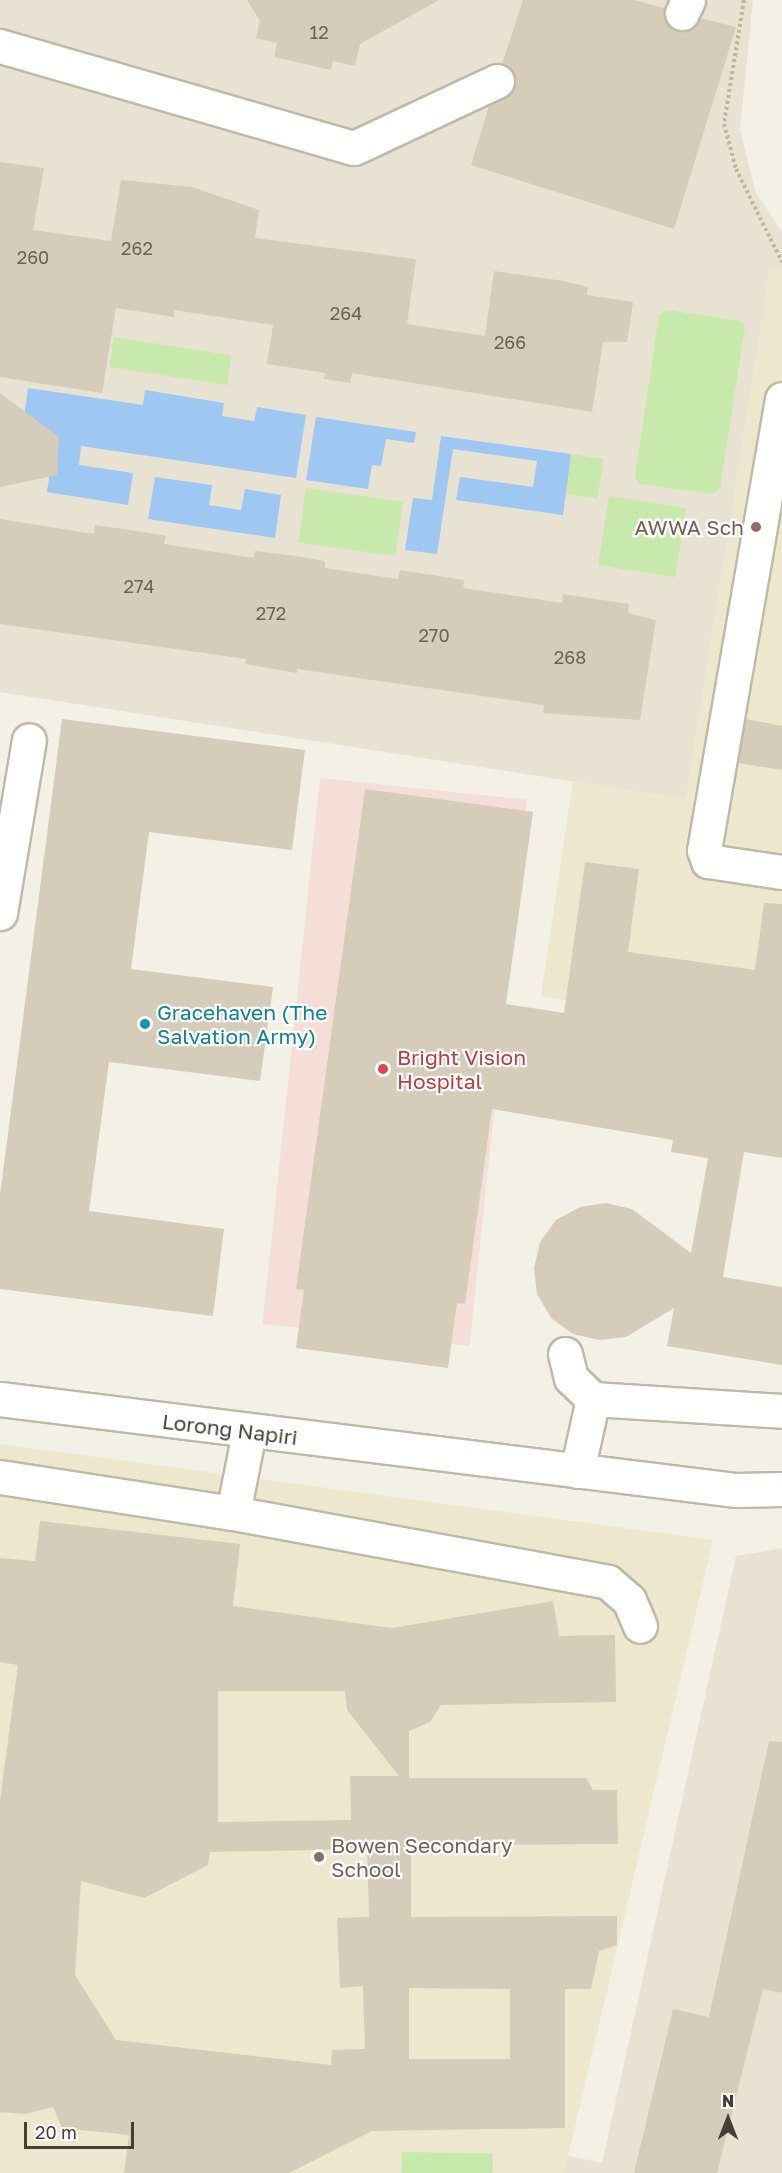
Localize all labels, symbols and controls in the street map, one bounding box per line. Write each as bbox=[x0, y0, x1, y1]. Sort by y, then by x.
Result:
house number: 12 bbox=[309, 21, 329, 43]
house number: 262 bbox=[121, 237, 153, 259]
house number: 260 bbox=[17, 246, 49, 268]
house number: 264 bbox=[330, 302, 362, 324]
house number: 266 bbox=[494, 331, 526, 353]
place label: AWWA Sch bbox=[635, 514, 744, 540]
marker: AWWA Sch bbox=[749, 520, 763, 534]
house number: 274 bbox=[124, 575, 154, 597]
house number: 272 bbox=[256, 602, 286, 624]
house number: 270 bbox=[418, 624, 450, 646]
house number: 268 bbox=[554, 646, 586, 668]
place label: Gracehaven (The Salvation Army) bbox=[157, 999, 327, 1049]
marker: Gracehaven (The Salvation Army) bbox=[138, 1017, 152, 1031]
place label: Bright Vision Hospital bbox=[397, 1044, 526, 1094]
marker: Bright Vision Hospital bbox=[374, 1060, 392, 1078]
street label: Lorong Napiri bbox=[161, 1408, 299, 1450]
place label: Bowen Secondary School bbox=[331, 1832, 513, 1882]
marker: Bowen Secondary School bbox=[312, 1850, 326, 1864]
north arrow bbox=[698, 2089, 758, 2149]
text: N bbox=[722, 2091, 734, 2111]
scale bar bbox=[27, 2110, 136, 2148]
text: 20 m bbox=[35, 2121, 77, 2143]

